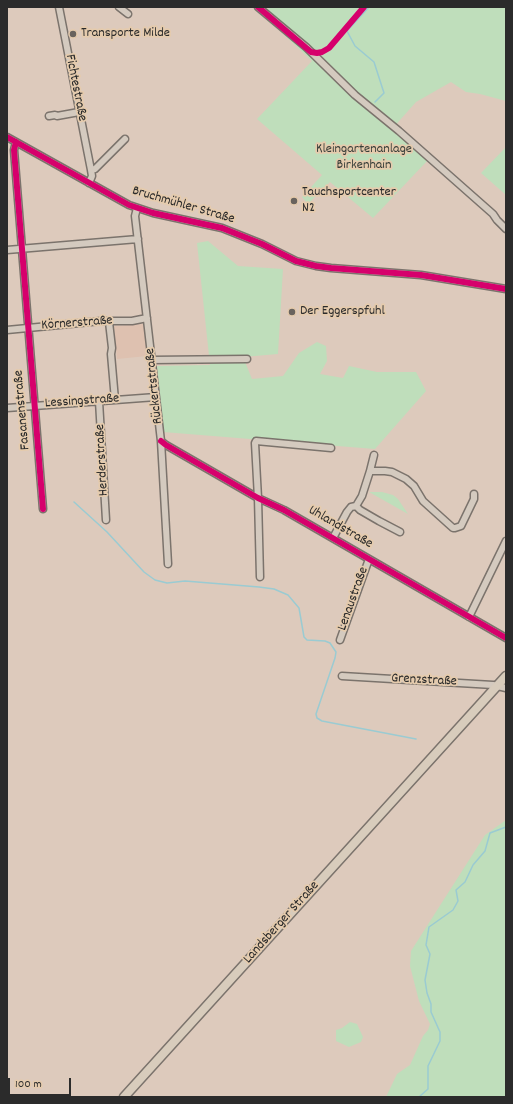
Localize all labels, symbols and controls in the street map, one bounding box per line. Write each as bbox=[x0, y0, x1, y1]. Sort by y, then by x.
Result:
place label: Transporte Milde bbox=[81, 26, 170, 42]
marker: Transporte Milde bbox=[68, 29, 78, 39]
street label: Fichtestraße bbox=[60, 53, 90, 123]
park label: Kleingartenanlage Birkenhain bbox=[316, 142, 412, 174]
street label: Bruchmühler Straße bbox=[130, 183, 236, 229]
place label: Tauchsportcenter N2 bbox=[302, 185, 396, 218]
marker: Tauchsportcenter N2 bbox=[289, 196, 299, 206]
place label: Der Eggerspfuhl bbox=[300, 304, 385, 320]
marker: Der Eggerspfuhl bbox=[287, 307, 297, 317]
street label: Körnerstraße bbox=[41, 313, 113, 335]
street label: Rückertstraße bbox=[143, 347, 167, 425]
street label: Fasanenstraße bbox=[11, 369, 35, 451]
street label: Lessingstraße bbox=[44, 391, 120, 413]
street label: Herderstraße bbox=[93, 424, 113, 496]
street label: Uhlandstraße bbox=[305, 503, 375, 553]
street label: Lenaustraße bbox=[335, 565, 373, 633]
street label: Grenzstraße bbox=[391, 671, 457, 691]
street label: Landsberger Straße bbox=[241, 878, 323, 968]
scale bar bbox=[10, 1070, 73, 1096]
text: 100 m bbox=[15, 1076, 42, 1093]

